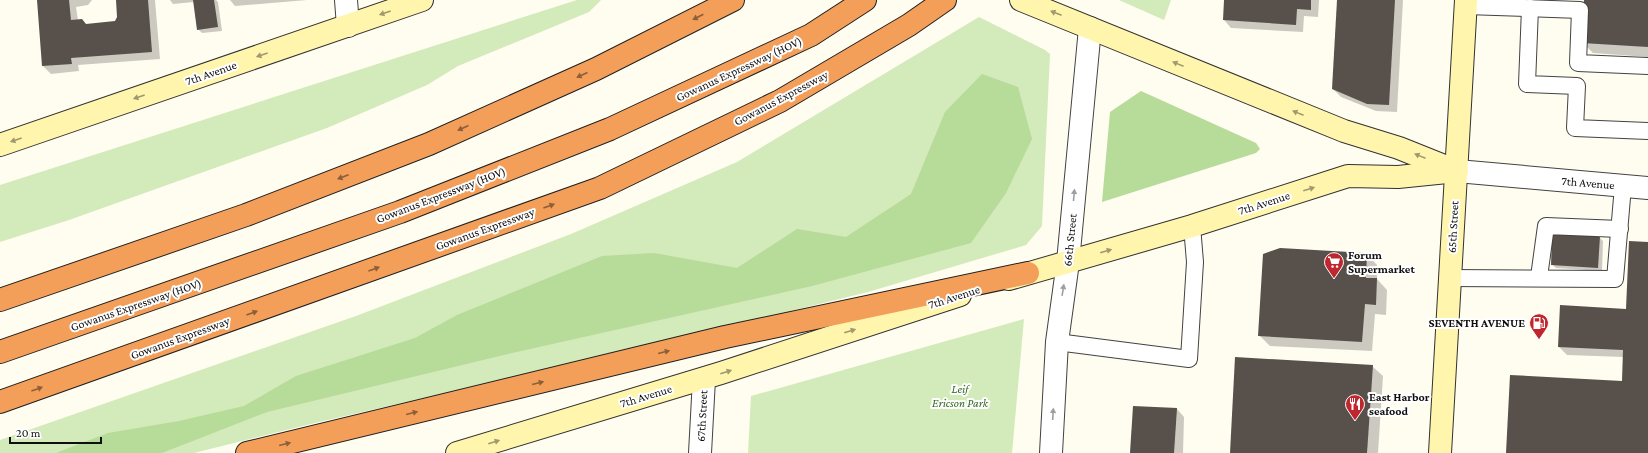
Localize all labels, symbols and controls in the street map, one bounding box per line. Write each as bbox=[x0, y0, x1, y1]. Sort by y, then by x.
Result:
one-way arrow bbox=[379, 10, 391, 16]
one-way arrow bbox=[1049, 10, 1061, 16]
one-way arrow bbox=[693, 14, 704, 21]
street label: Gowanus Expressway (HOV) bbox=[674, 33, 804, 105]
one-way arrow bbox=[256, 52, 268, 58]
street label: 7th Avenue bbox=[183, 58, 239, 88]
one-way arrow bbox=[1171, 60, 1183, 66]
street label: Gowanus Expressway bbox=[732, 67, 830, 129]
one-way arrow bbox=[576, 72, 588, 78]
one-way arrow bbox=[133, 94, 145, 100]
one-way arrow bbox=[1292, 109, 1304, 115]
one-way arrow bbox=[457, 126, 469, 132]
one-way arrow bbox=[10, 137, 22, 143]
one-way arrow bbox=[1414, 153, 1426, 159]
street label: Gowanus Expressway (HOV) bbox=[374, 164, 508, 226]
street label: 7th Avenue bbox=[1561, 174, 1615, 192]
one-way arrow bbox=[336, 175, 348, 181]
one-way arrow bbox=[1303, 185, 1315, 191]
street label: 7th Avenue bbox=[1236, 188, 1292, 218]
one-way arrow bbox=[1071, 189, 1078, 201]
street label: 65th Street bbox=[1445, 199, 1461, 253]
one-way arrow bbox=[544, 203, 556, 209]
street label: Gowanus Expressway bbox=[434, 204, 537, 253]
street label: 66th Street bbox=[1060, 212, 1080, 267]
one-way arrow bbox=[1100, 248, 1112, 254]
place label: Forum Supermarket bbox=[1348, 248, 1415, 276]
supermarket icon: Forum Supermarket bbox=[1323, 251, 1345, 279]
one-way arrow bbox=[369, 266, 381, 272]
street label: Gowanus Expressway (HOV) bbox=[69, 276, 203, 334]
street label: 7th Avenue bbox=[926, 282, 982, 312]
one-way arrow bbox=[1061, 284, 1067, 296]
one-way arrow bbox=[246, 309, 258, 315]
fuel station icon: SEVENTH AVENUE bbox=[1528, 312, 1550, 340]
street label: Gowanus Expressway bbox=[129, 313, 232, 362]
place label: SEVENTH AVENUE bbox=[1429, 316, 1525, 330]
one-way arrow bbox=[844, 328, 856, 334]
one-way arrow bbox=[659, 349, 671, 355]
one-way arrow bbox=[720, 369, 732, 375]
one-way arrow bbox=[532, 379, 544, 385]
street label: 7th Avenue bbox=[618, 381, 674, 411]
park label: Leif Ericson Park bbox=[932, 382, 989, 410]
one-way arrow bbox=[31, 386, 43, 392]
street label: 67th Street bbox=[694, 389, 710, 442]
place label: East Harbor seafood bbox=[1369, 390, 1430, 418]
restaurant icon: East Harbor seafood bbox=[1344, 393, 1366, 421]
one-way arrow bbox=[1050, 407, 1056, 420]
one-way arrow bbox=[405, 410, 418, 416]
scale bar bbox=[10, 419, 101, 445]
text: 20 m bbox=[16, 426, 41, 440]
one-way arrow bbox=[489, 439, 501, 445]
one-way arrow bbox=[279, 440, 292, 446]

